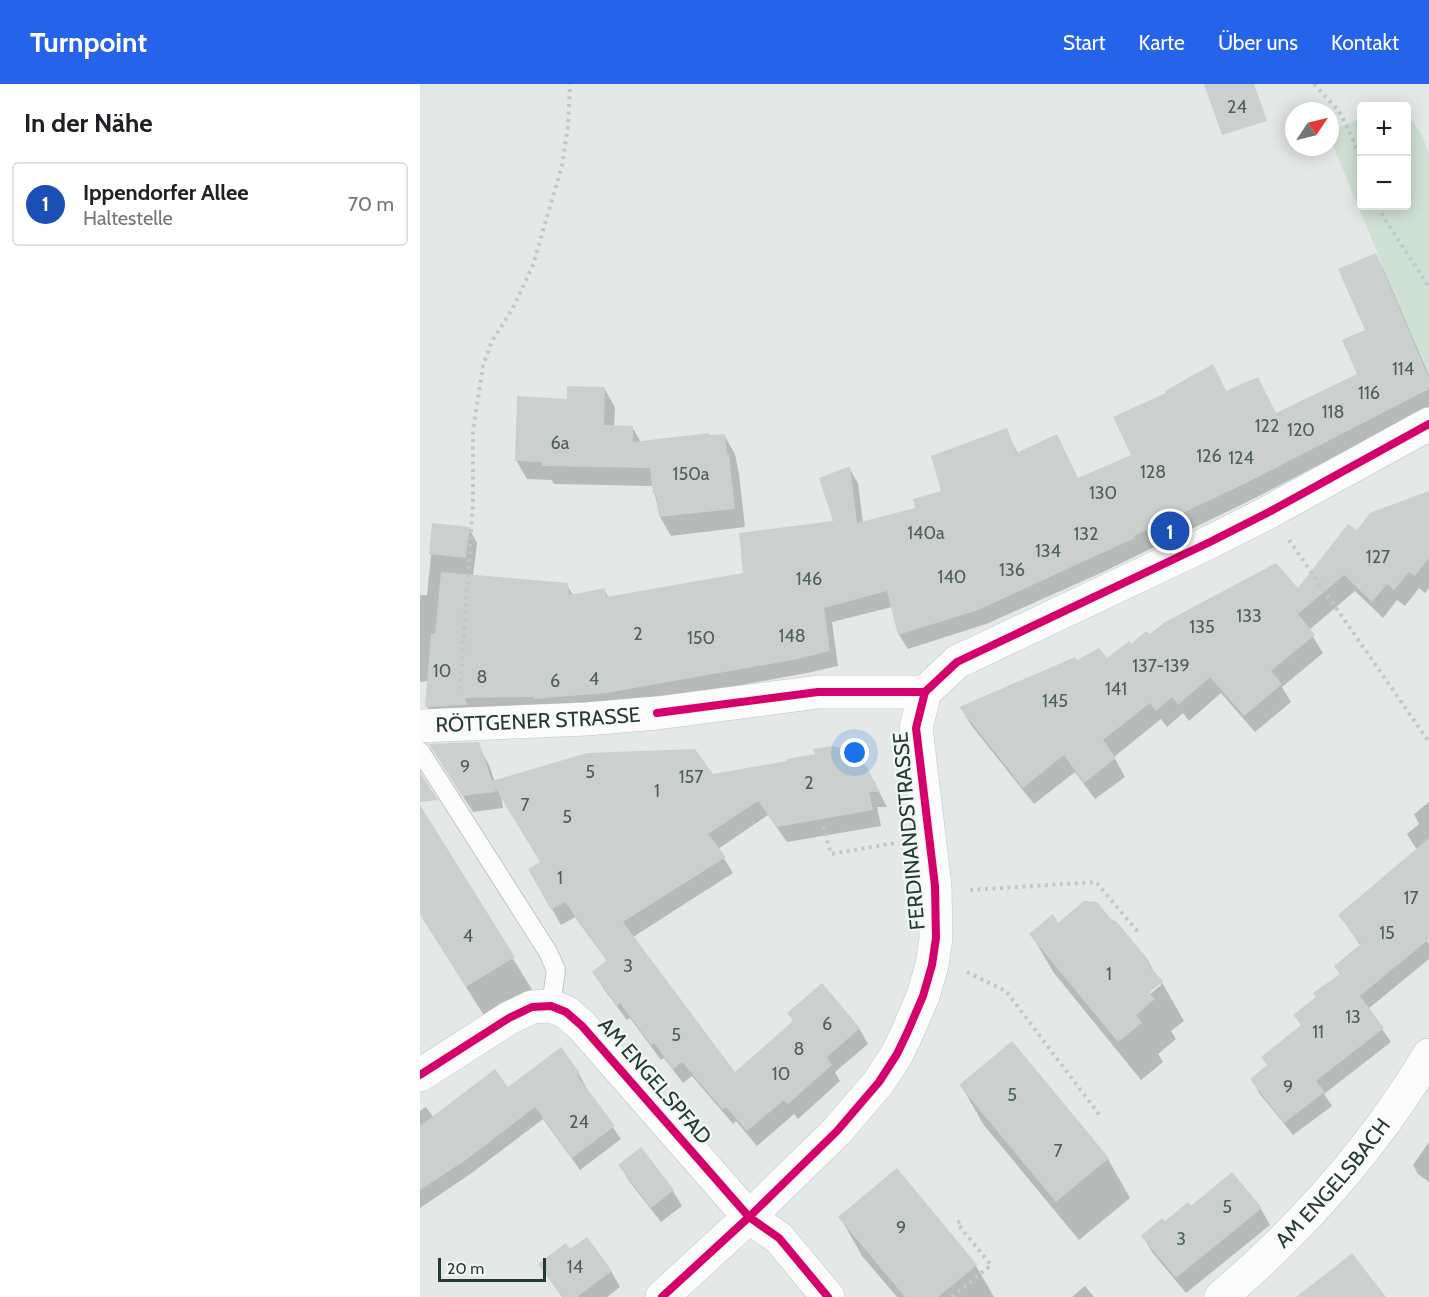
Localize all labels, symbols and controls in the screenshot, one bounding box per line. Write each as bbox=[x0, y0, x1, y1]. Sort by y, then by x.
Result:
text: Turnpoint bbox=[30, 25, 147, 59]
text: Start bbox=[1063, 30, 1106, 55]
text: Karte bbox=[1139, 30, 1185, 55]
text: Über uns bbox=[1218, 30, 1298, 55]
text: Kontakt bbox=[1331, 30, 1399, 55]
house number: 24 bbox=[1227, 96, 1247, 118]
north arrow bbox=[1285, 102, 1339, 156]
map controls bbox=[1357, 102, 1411, 210]
button: + bbox=[1357, 102, 1411, 156]
text: In der Nähe bbox=[24, 107, 153, 139]
button: − bbox=[1357, 156, 1411, 210]
text: Ippendorfer Allee bbox=[83, 179, 249, 206]
text: 1 bbox=[42, 192, 49, 216]
text: 70 m bbox=[348, 192, 394, 216]
text: Haltestelle bbox=[83, 206, 173, 230]
house number: 114 bbox=[1392, 358, 1414, 380]
house number: 116 bbox=[1358, 382, 1380, 404]
house number: 118 bbox=[1322, 401, 1344, 423]
house number: 122 bbox=[1255, 415, 1279, 437]
house number: 120 bbox=[1287, 419, 1315, 441]
house number: 6a bbox=[551, 432, 570, 454]
house number: 126 bbox=[1196, 445, 1222, 467]
house number: 124 bbox=[1228, 447, 1254, 469]
house number: 128 bbox=[1140, 461, 1166, 483]
house number: 150a bbox=[673, 463, 710, 485]
house number: 130 bbox=[1089, 482, 1117, 504]
pin: 1 bbox=[1150, 508, 1190, 554]
house number: 140a bbox=[907, 522, 945, 544]
house number: 132 bbox=[1073, 523, 1099, 545]
house number: 134 bbox=[1035, 540, 1061, 562]
house number: 127 bbox=[1366, 546, 1390, 568]
house number: 136 bbox=[999, 559, 1025, 581]
house number: 140 bbox=[938, 566, 966, 588]
house number: 146 bbox=[796, 568, 822, 590]
house number: 133 bbox=[1236, 605, 1262, 627]
house number: 135 bbox=[1189, 616, 1215, 638]
house number: 2 bbox=[633, 623, 643, 645]
house number: 148 bbox=[778, 625, 806, 647]
house number: 150 bbox=[687, 627, 715, 649]
house number: 137-139 bbox=[1132, 655, 1190, 677]
house number: 10 bbox=[433, 660, 451, 682]
house number: 8 bbox=[477, 666, 487, 688]
house number: 4 bbox=[589, 668, 599, 690]
house number: 6 bbox=[550, 670, 560, 692]
house number: 141 bbox=[1105, 678, 1127, 700]
house number: 145 bbox=[1042, 690, 1068, 712]
street label: RÖTTGENER STRASSE bbox=[435, 701, 641, 737]
street label: FERDINANDSTRASSE bbox=[887, 731, 930, 931]
your location bbox=[840, 738, 869, 767]
house number: 9 bbox=[460, 756, 470, 778]
house number: 5 bbox=[585, 761, 595, 783]
house number: 157 bbox=[679, 766, 703, 788]
house number: 2 bbox=[804, 772, 814, 794]
house number: 1 bbox=[654, 780, 660, 802]
house number: 7 bbox=[520, 794, 530, 816]
house number: 5 bbox=[562, 806, 572, 828]
house number: 1 bbox=[557, 867, 563, 889]
house number: 17 bbox=[1404, 887, 1418, 909]
house number: 15 bbox=[1379, 922, 1395, 944]
house number: 4 bbox=[463, 925, 473, 947]
house number: 3 bbox=[623, 955, 633, 977]
house number: 1 bbox=[1106, 963, 1112, 985]
house number: 13 bbox=[1345, 1006, 1361, 1028]
street label: AM ENGELSPFAD bbox=[594, 1012, 717, 1149]
house number: 6 bbox=[822, 1013, 832, 1035]
house number: 11 bbox=[1312, 1021, 1324, 1043]
house number: 5 bbox=[671, 1024, 681, 1046]
house number: 8 bbox=[794, 1038, 804, 1060]
house number: 10 bbox=[772, 1063, 790, 1085]
house number: 9 bbox=[1283, 1076, 1293, 1098]
house number: 5 bbox=[1007, 1084, 1017, 1106]
house number: 24 bbox=[569, 1111, 589, 1133]
street label: AM ENGELSBACH bbox=[1270, 1113, 1395, 1252]
house number: 7 bbox=[1053, 1140, 1063, 1162]
house number: 5 bbox=[1222, 1196, 1232, 1218]
house number: 9 bbox=[896, 1217, 906, 1239]
house number: 3 bbox=[1176, 1228, 1186, 1250]
scale bar bbox=[438, 1255, 546, 1282]
house number: 14 bbox=[567, 1256, 583, 1278]
text: 20 m bbox=[447, 1259, 484, 1278]

